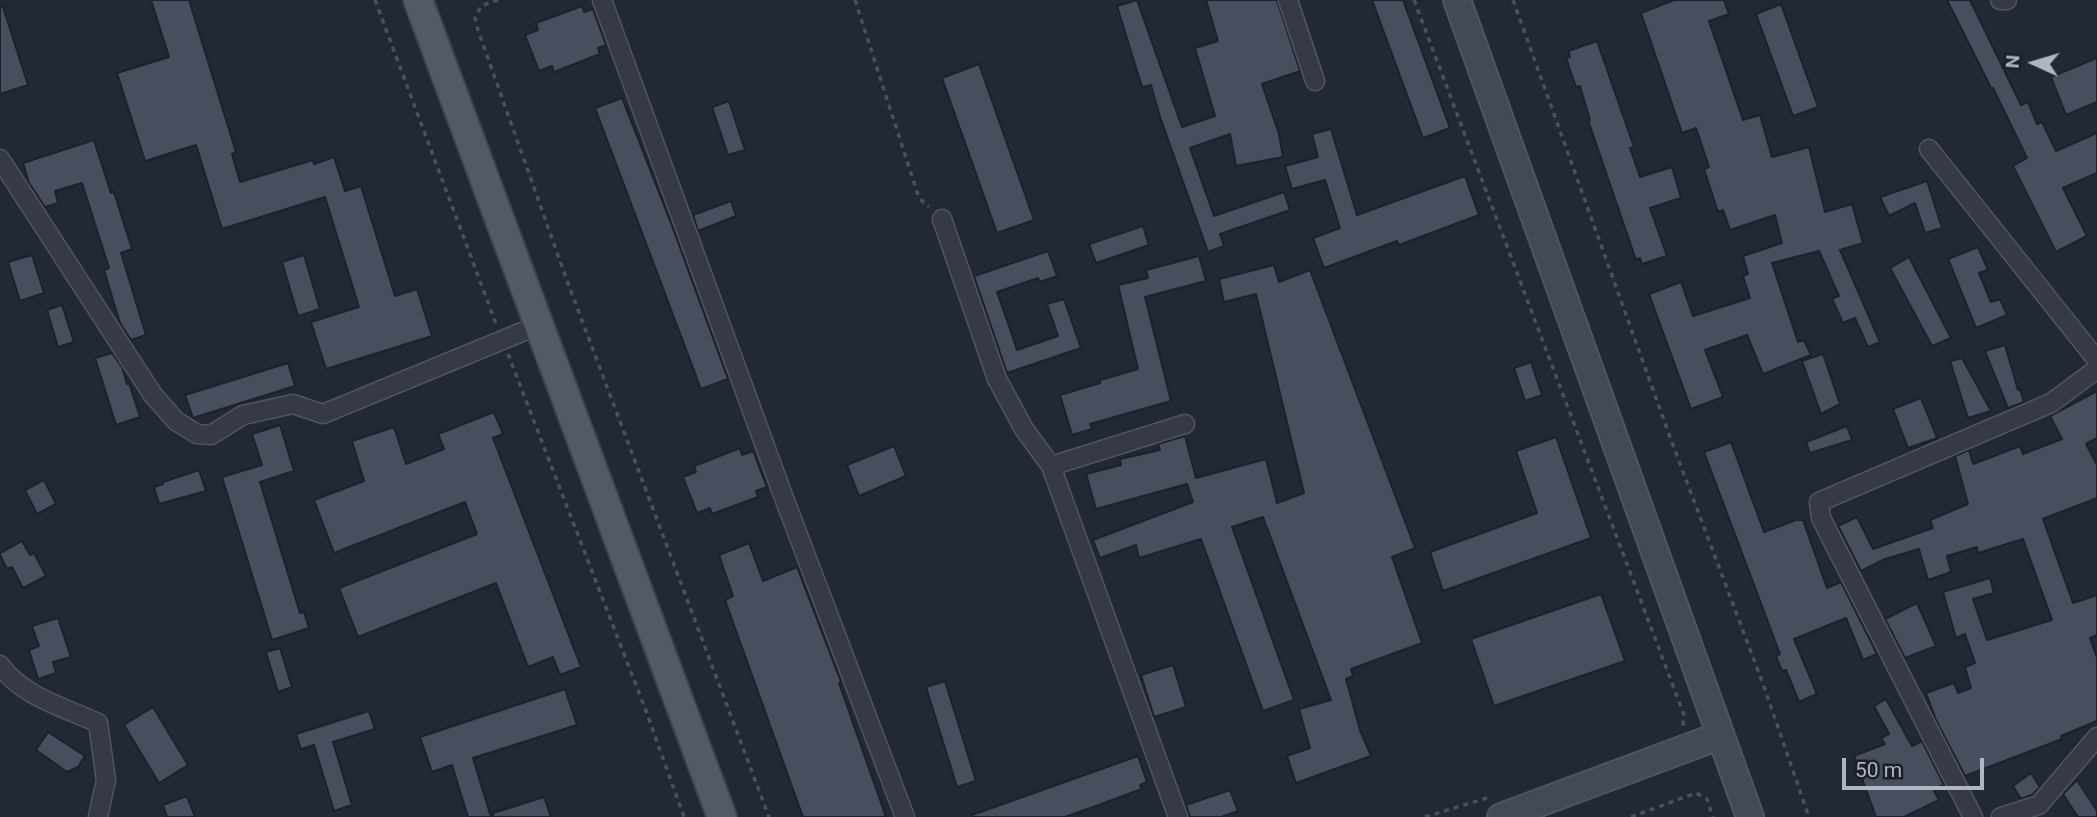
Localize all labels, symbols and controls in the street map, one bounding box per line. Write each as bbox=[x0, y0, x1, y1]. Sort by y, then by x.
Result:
north arrow bbox=[1999, 28, 2069, 98]
text: N bbox=[2001, 54, 2024, 69]
scale bar bbox=[1845, 744, 1987, 788]
text: 50 m bbox=[1855, 758, 1902, 782]

